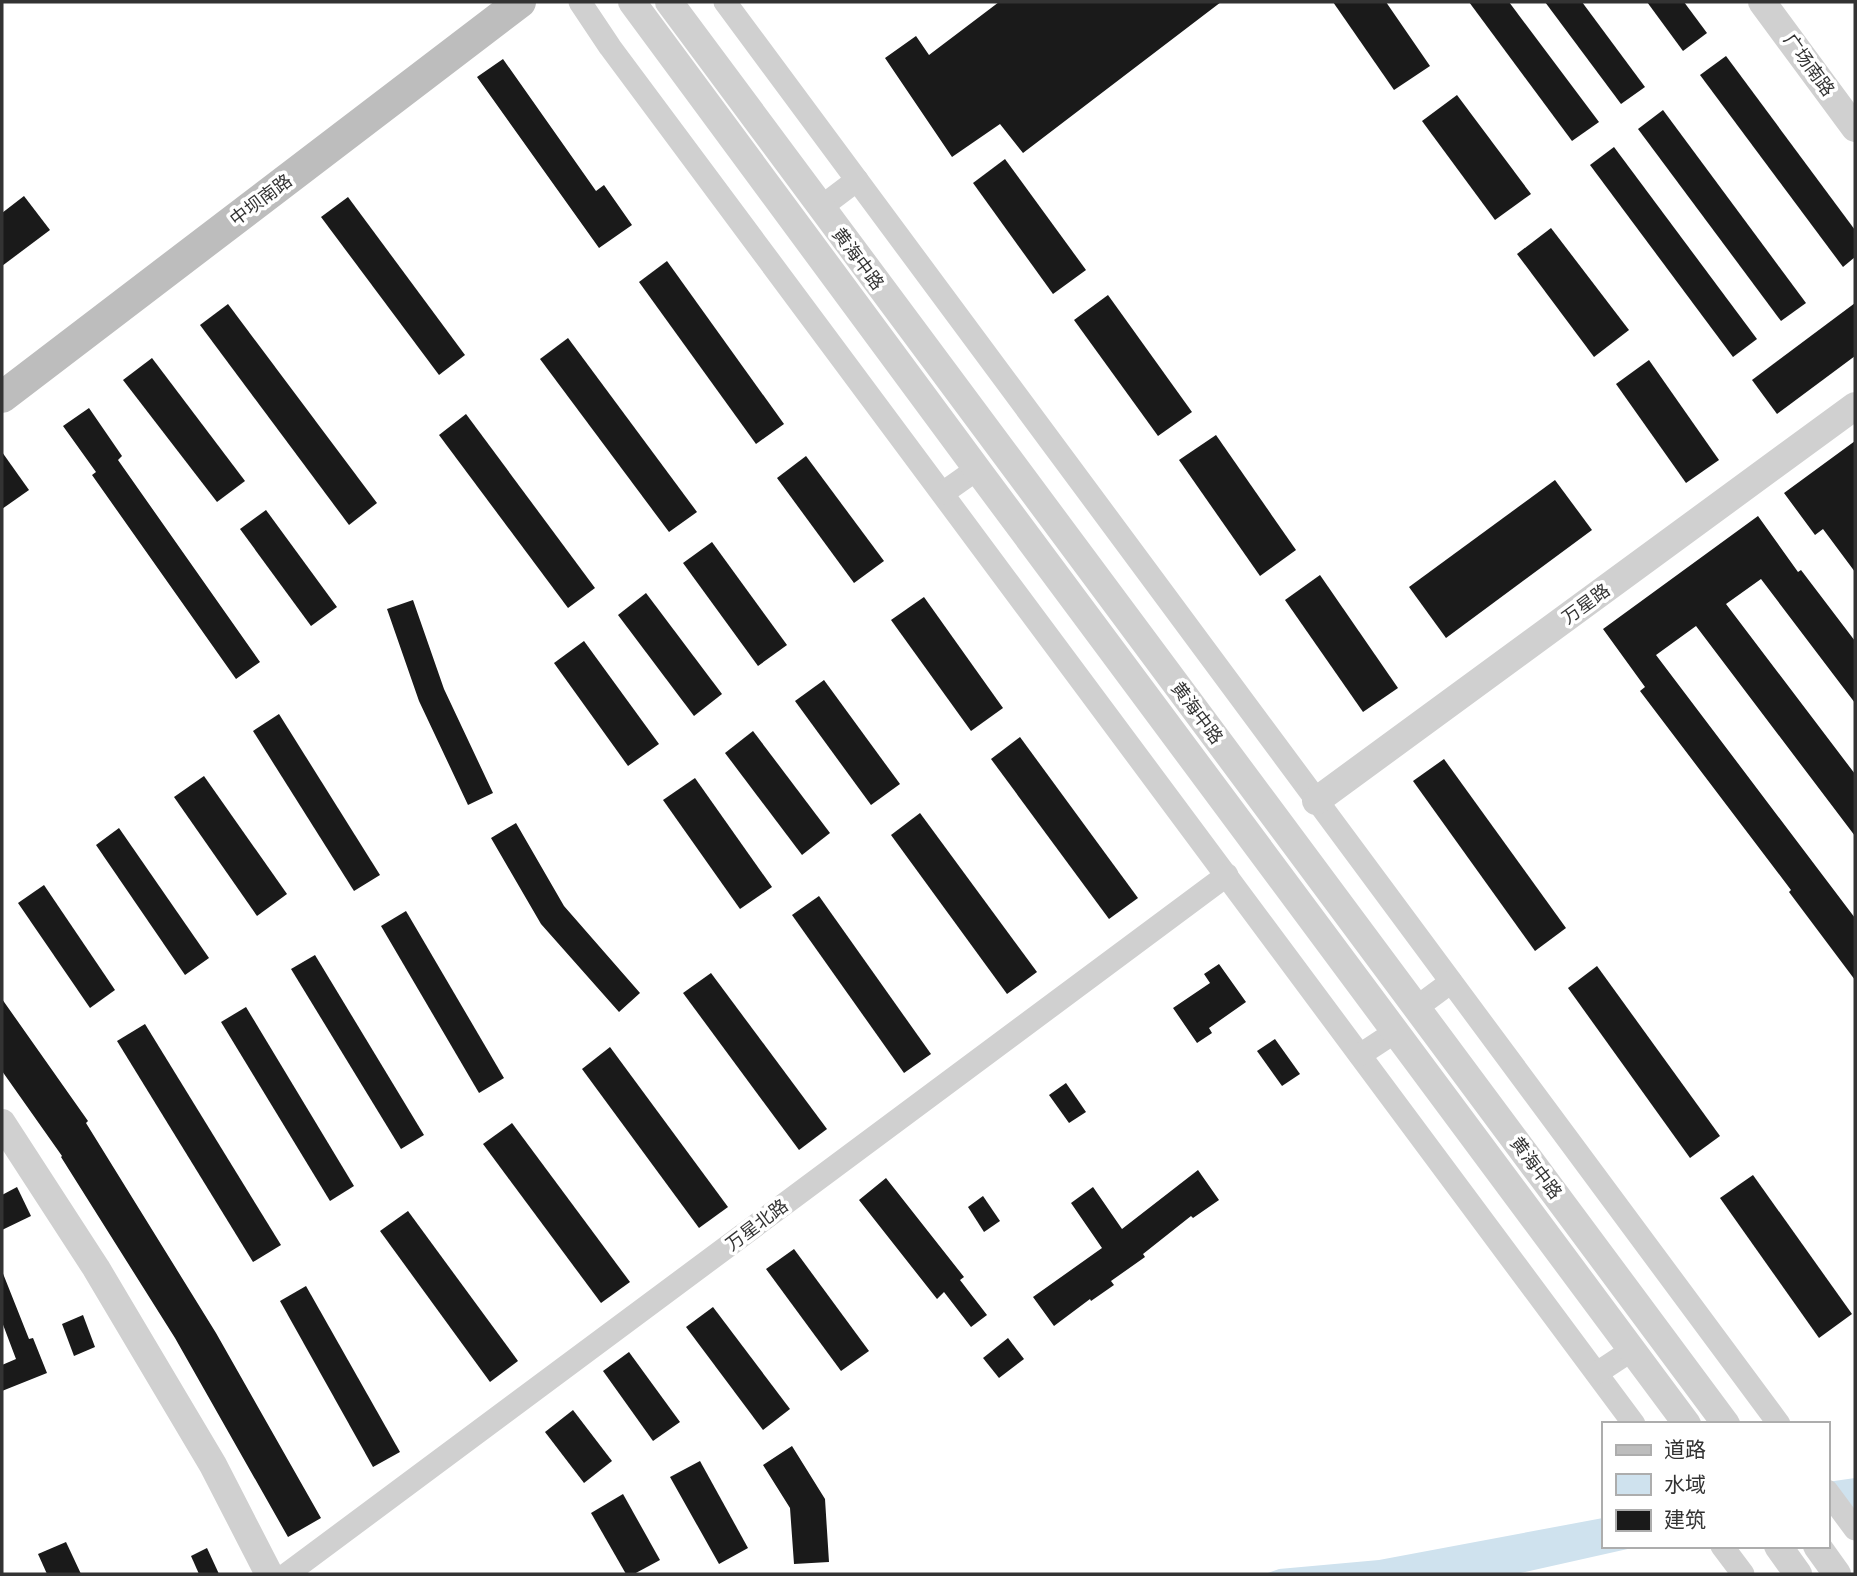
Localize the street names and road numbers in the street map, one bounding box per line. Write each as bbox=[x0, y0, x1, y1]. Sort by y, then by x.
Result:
street label: 广场南路 bbox=[1779, 29, 1839, 101]
street label: 中坝南路 bbox=[226, 170, 296, 230]
street label: 黄海中路 bbox=[828, 224, 888, 294]
street label: 万星路 bbox=[1558, 579, 1614, 629]
street label: 黄海中路 bbox=[1167, 678, 1227, 748]
street label: 黄海中路 bbox=[1506, 1133, 1566, 1203]
street label: 万星北路 bbox=[722, 1195, 792, 1255]

